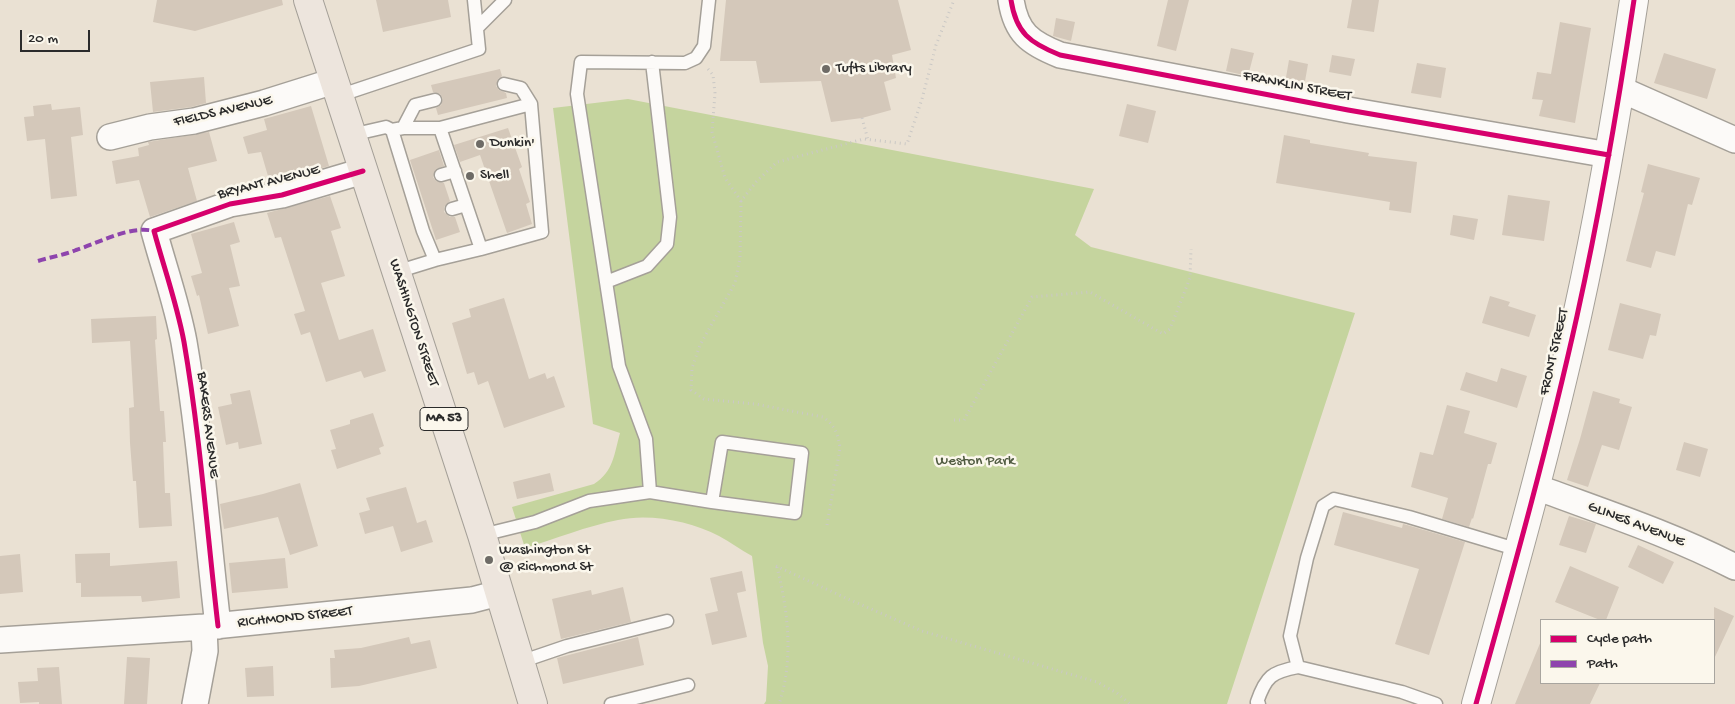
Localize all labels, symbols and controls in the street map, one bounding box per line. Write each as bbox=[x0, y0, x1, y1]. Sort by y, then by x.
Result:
scale bar bbox=[22, 20, 92, 52]
text: 20 m bbox=[28, 30, 58, 48]
place label: Tufts Library bbox=[836, 60, 912, 78]
marker: Tufts Library bbox=[820, 63, 832, 75]
street label: FRANKLIN STREET bbox=[1241, 68, 1353, 106]
street label: FIELDS AVENUE bbox=[172, 92, 274, 132]
place label: Dunkin' bbox=[490, 135, 535, 153]
marker: Dunkin' bbox=[474, 138, 486, 150]
street label: BRYANT AVENUE bbox=[216, 162, 322, 204]
place label: Shell bbox=[480, 167, 509, 185]
marker: Shell bbox=[464, 170, 476, 182]
street label: WASHINGTON STREET bbox=[384, 257, 442, 389]
street label: FRONT STREET bbox=[1536, 307, 1574, 397]
street label: BAKERS AVENUE bbox=[192, 371, 222, 479]
road number: MA 53 bbox=[420, 408, 468, 430]
park label: Weston Park bbox=[935, 453, 1015, 471]
street label: GLINES AVENUE bbox=[1585, 498, 1687, 552]
place label: Washington St @ Richmond St bbox=[499, 542, 593, 577]
marker: Washington St @ Richmond St bbox=[483, 554, 495, 566]
street label: RICHMOND STREET bbox=[236, 603, 354, 633]
legend bbox=[1540, 619, 1715, 684]
text: Cycle path bbox=[1587, 630, 1652, 648]
text: Path bbox=[1587, 655, 1618, 673]

